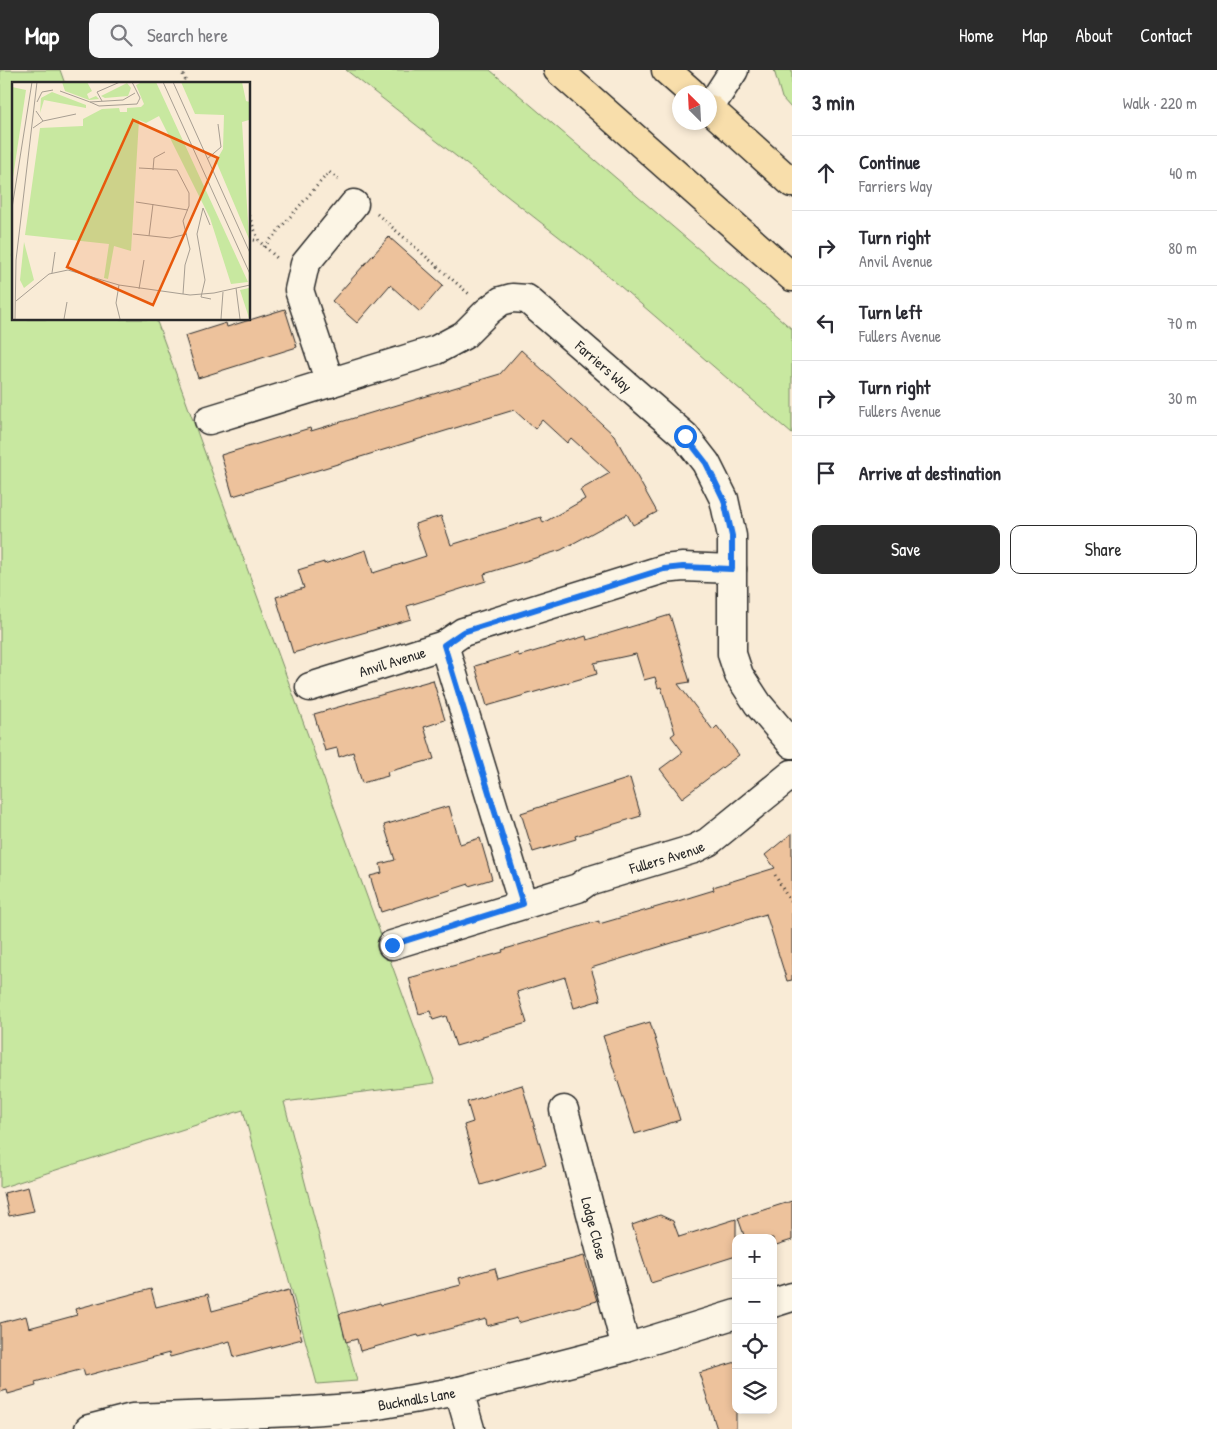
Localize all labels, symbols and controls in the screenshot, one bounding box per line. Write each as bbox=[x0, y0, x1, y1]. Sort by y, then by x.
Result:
search box bbox=[89, 13, 439, 58]
text: Map bbox=[25, 19, 59, 51]
icon: search bbox=[107, 21, 135, 49]
text: Search here bbox=[147, 22, 228, 48]
text: Home bbox=[959, 23, 994, 48]
text: Map bbox=[1022, 23, 1047, 48]
text: About bbox=[1075, 23, 1112, 48]
text: Contact bbox=[1140, 23, 1192, 48]
inset map bbox=[12, 82, 250, 320]
north arrow bbox=[672, 85, 717, 130]
text: 3 min bbox=[812, 88, 855, 117]
text: Walk · 220 m bbox=[1123, 92, 1197, 114]
text: Continue bbox=[859, 149, 920, 175]
icon: ahead bbox=[812, 159, 840, 187]
text: 40 m bbox=[1169, 162, 1197, 184]
text: Farriers Way bbox=[859, 175, 932, 197]
text: Turn right bbox=[859, 224, 930, 250]
icon: right bbox=[812, 234, 840, 262]
text: 80 m bbox=[1168, 237, 1197, 259]
text: Anvil Avenue bbox=[859, 250, 933, 272]
text: Turn left bbox=[859, 299, 922, 325]
icon: left bbox=[812, 309, 840, 337]
text: 70 m bbox=[1167, 312, 1197, 334]
text: Fullers Avenue bbox=[859, 325, 941, 347]
street label: Farriers Way bbox=[570, 335, 637, 396]
text: Turn right bbox=[859, 374, 930, 400]
icon: right bbox=[812, 384, 840, 412]
text: 30 m bbox=[1168, 387, 1197, 409]
text: Fullers Avenue bbox=[859, 400, 941, 422]
route start bbox=[674, 425, 697, 448]
icon: arrive bbox=[812, 459, 840, 487]
text: Arrive at destination bbox=[859, 460, 1001, 486]
button: Save bbox=[812, 525, 1000, 574]
button: Share bbox=[1010, 525, 1197, 574]
street label: Anvil Avenue bbox=[356, 641, 428, 682]
street label: Fullers Avenue bbox=[626, 835, 708, 879]
route end bbox=[381, 934, 404, 957]
street label: Lodge Close bbox=[577, 1195, 613, 1262]
map controls bbox=[732, 1234, 777, 1414]
button: + bbox=[732, 1234, 777, 1279]
button: − bbox=[732, 1279, 777, 1324]
button: locate bbox=[732, 1324, 777, 1369]
button: layers bbox=[732, 1369, 777, 1414]
street label: Bucknalls Lane bbox=[376, 1381, 457, 1415]

